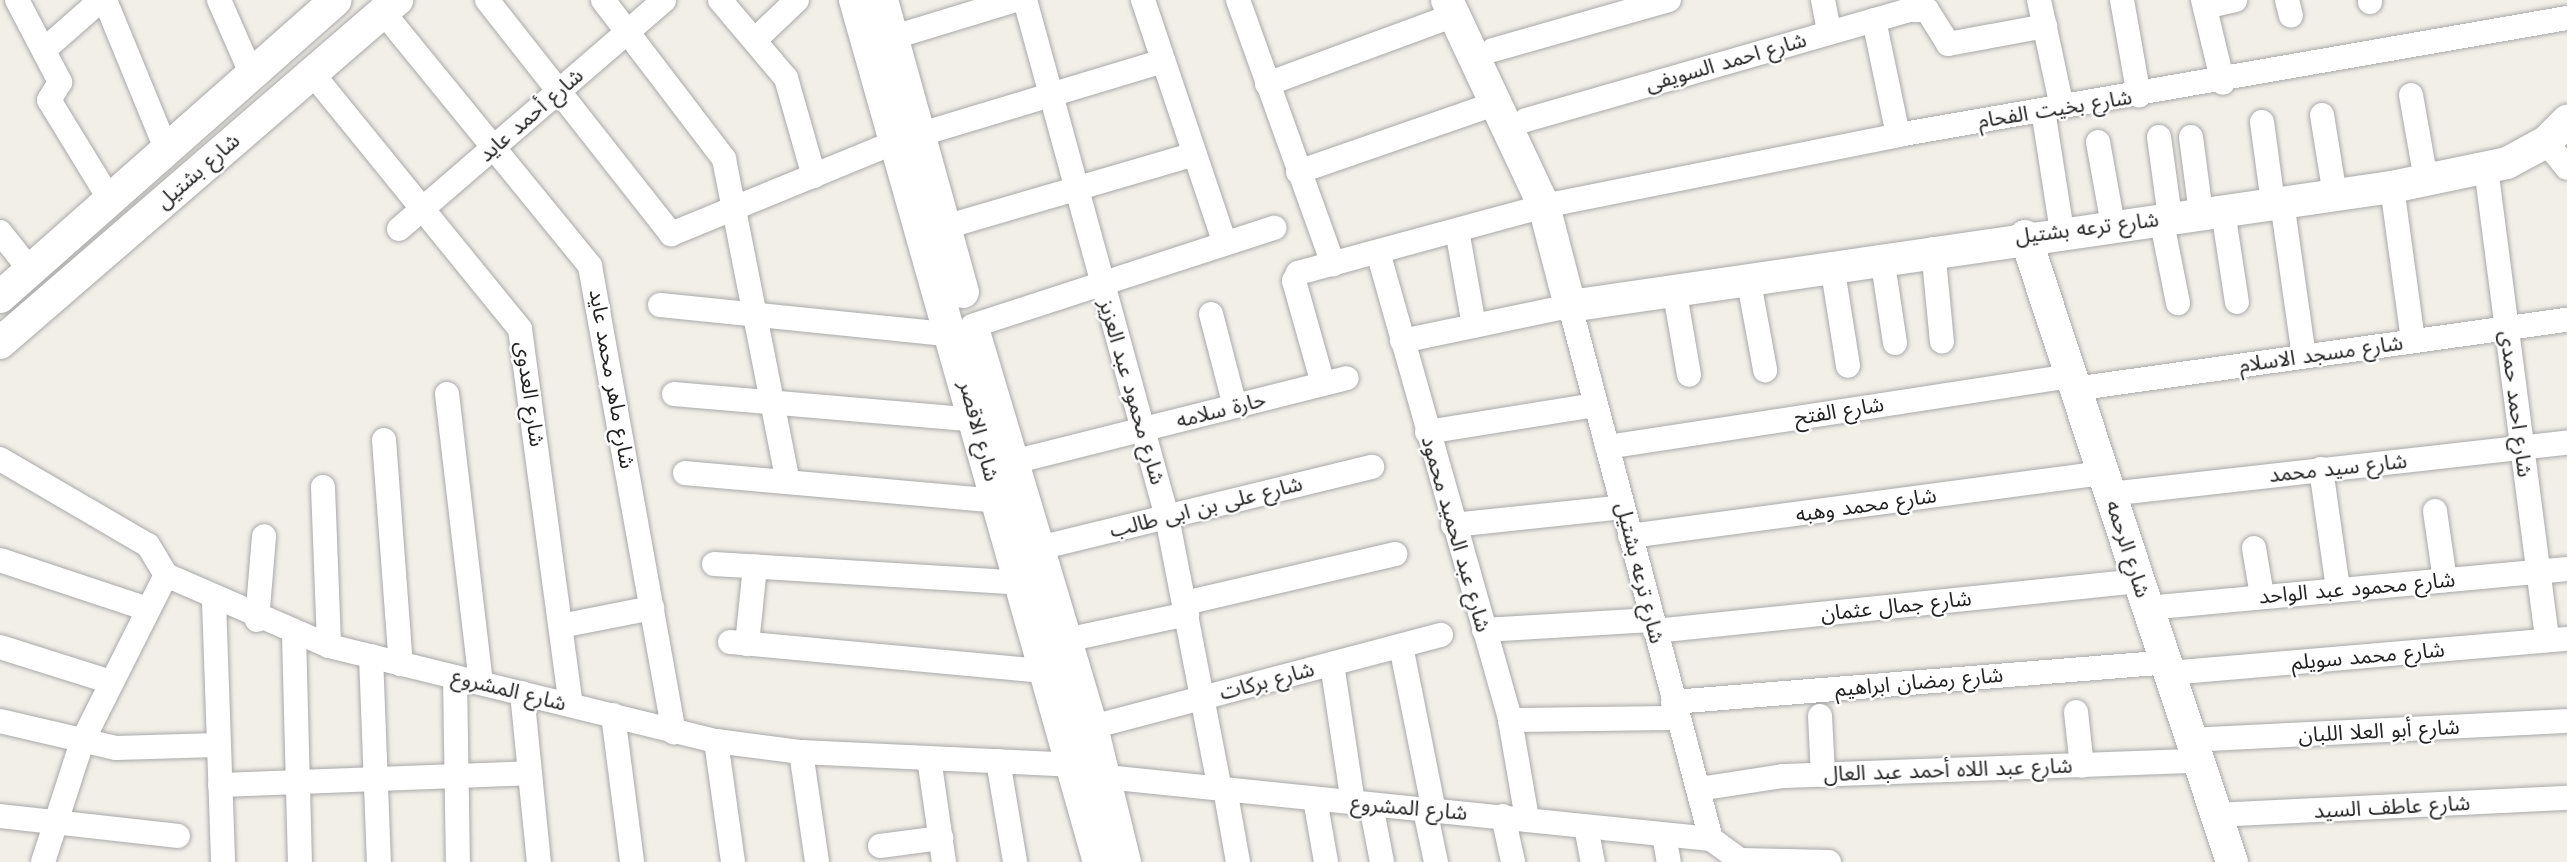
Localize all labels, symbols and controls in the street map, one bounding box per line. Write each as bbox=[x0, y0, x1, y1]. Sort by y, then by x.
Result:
street label: شارع احمد السويفى bbox=[1643, 27, 1809, 97]
street label: شارع أحمد عايد bbox=[474, 63, 588, 167]
street label: شارع بخيت الفحام bbox=[1976, 84, 2134, 134]
street label: شارع بشتيل bbox=[151, 128, 245, 214]
street label: شارع ترعه بشتيل bbox=[2014, 207, 2160, 249]
street label: شارع ماهر محمد عايد bbox=[584, 287, 640, 471]
street label: شارع محمود عبد العزيز bbox=[1093, 296, 1171, 488]
street label: شارع احمد حمدى bbox=[2495, 329, 2537, 479]
street label: شارع مسجد الاسلام bbox=[2237, 330, 2405, 378]
street label: شارع العدوى bbox=[510, 340, 550, 448]
street label: شارع الاقصر bbox=[954, 378, 1004, 484]
street label: حارة سلامه bbox=[1174, 387, 1268, 433]
street label: شارع الفتح bbox=[1792, 391, 1886, 431]
street label: شارع عبد الحميد محمود bbox=[1416, 433, 1496, 635]
street label: شارع سيد محمد bbox=[2268, 448, 2408, 488]
street label: شارع على بن ابى طالب bbox=[1107, 471, 1305, 543]
street label: شارع محمد وهبه bbox=[1794, 483, 1938, 527]
street label: شارع الرحمه bbox=[2100, 497, 2156, 601]
street label: شارع ترعه بشتيل bbox=[1610, 500, 1670, 646]
street label: شارع محمود عبد الواحد bbox=[2258, 567, 2456, 609]
street label: شارع جمال عثمان bbox=[1819, 586, 1973, 626]
street label: شارع محمد سويلم bbox=[2290, 637, 2446, 675]
street label: شارع بركات bbox=[1217, 656, 1317, 706]
street label: شارع رمضان ابراهيم bbox=[1834, 662, 2004, 702]
street label: شارع المشروع bbox=[449, 664, 569, 716]
street label: شارع أبو العلا اللبان bbox=[2298, 714, 2460, 748]
street label: شارع عبد اللاه أحمد عبد العال bbox=[1823, 753, 2073, 787]
street label: شارع المشروع bbox=[1350, 790, 1468, 826]
street label: شارع عاطف السيد bbox=[2313, 790, 2471, 824]

